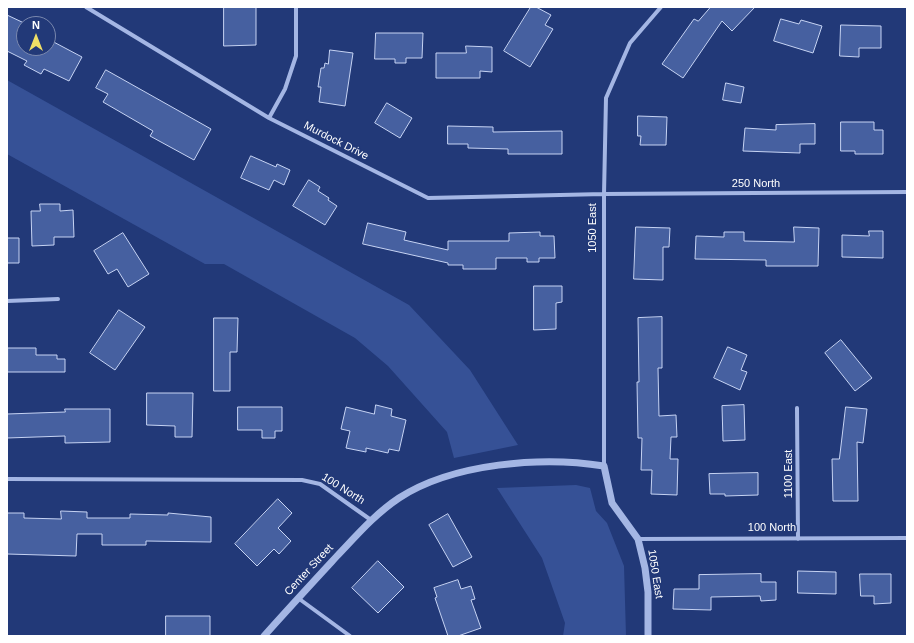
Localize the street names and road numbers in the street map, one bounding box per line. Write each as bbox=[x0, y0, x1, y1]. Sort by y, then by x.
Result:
street label: Murdock Drive bbox=[301, 119, 371, 163]
street label: 250 North bbox=[732, 177, 780, 191]
street label: 1050 East bbox=[586, 203, 600, 253]
street label: 1100 East bbox=[782, 450, 796, 498]
street label: 100 North bbox=[319, 471, 367, 507]
street label: 100 North bbox=[748, 521, 796, 535]
street label: Center Street bbox=[282, 542, 336, 598]
street label: 1050 East bbox=[645, 549, 665, 599]

